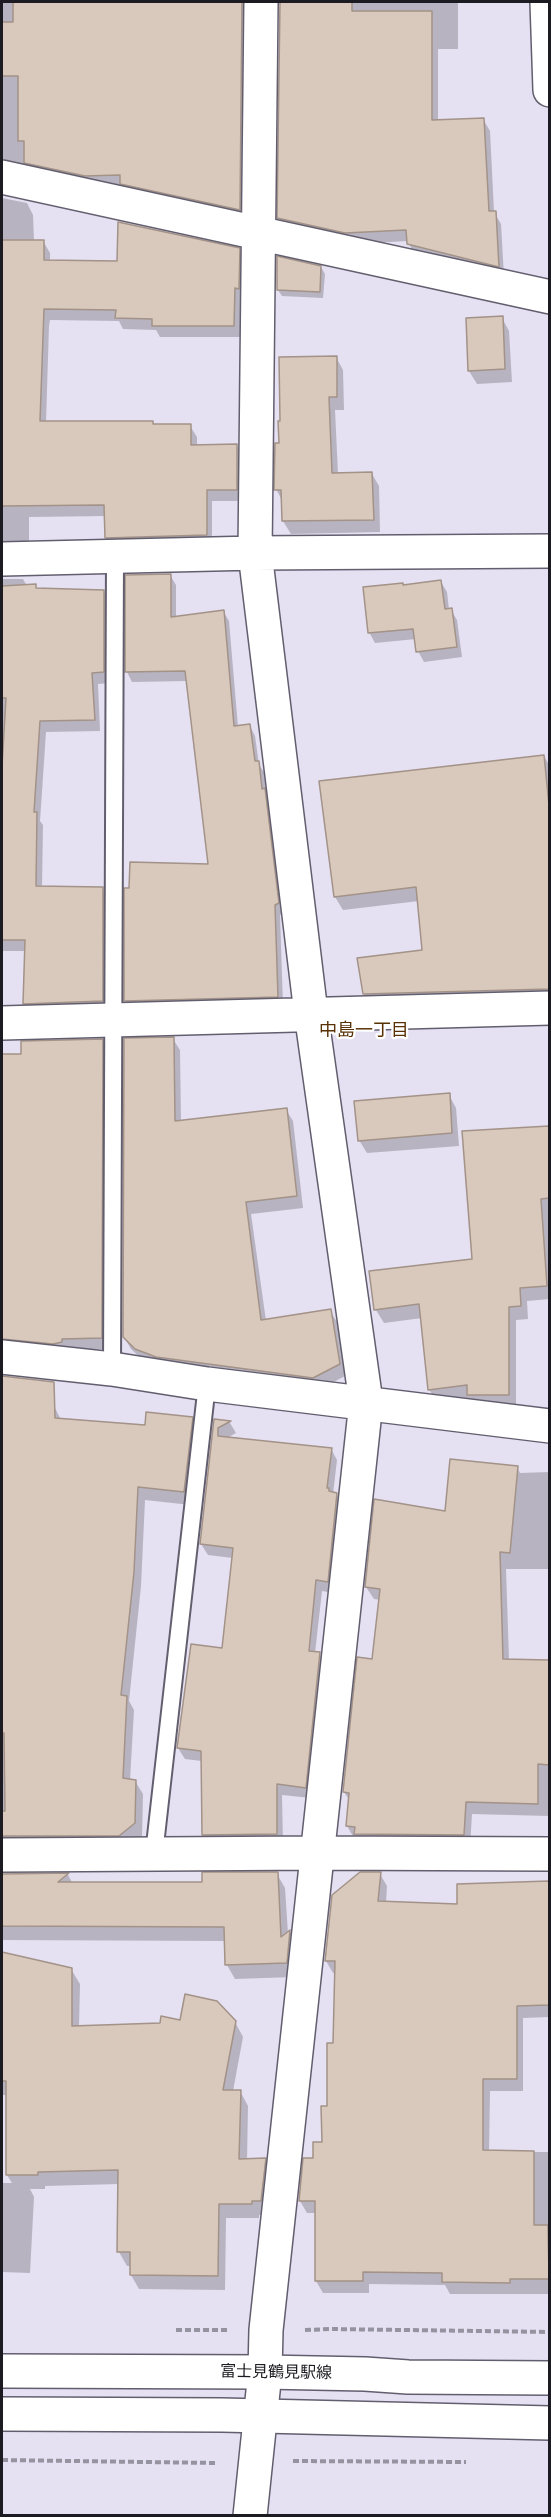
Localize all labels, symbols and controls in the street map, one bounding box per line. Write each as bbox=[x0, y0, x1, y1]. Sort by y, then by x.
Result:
district label: 中島一丁目 bbox=[319, 1020, 409, 1042]
street label: 富士見鶴見駅線 bbox=[220, 2362, 332, 2384]

